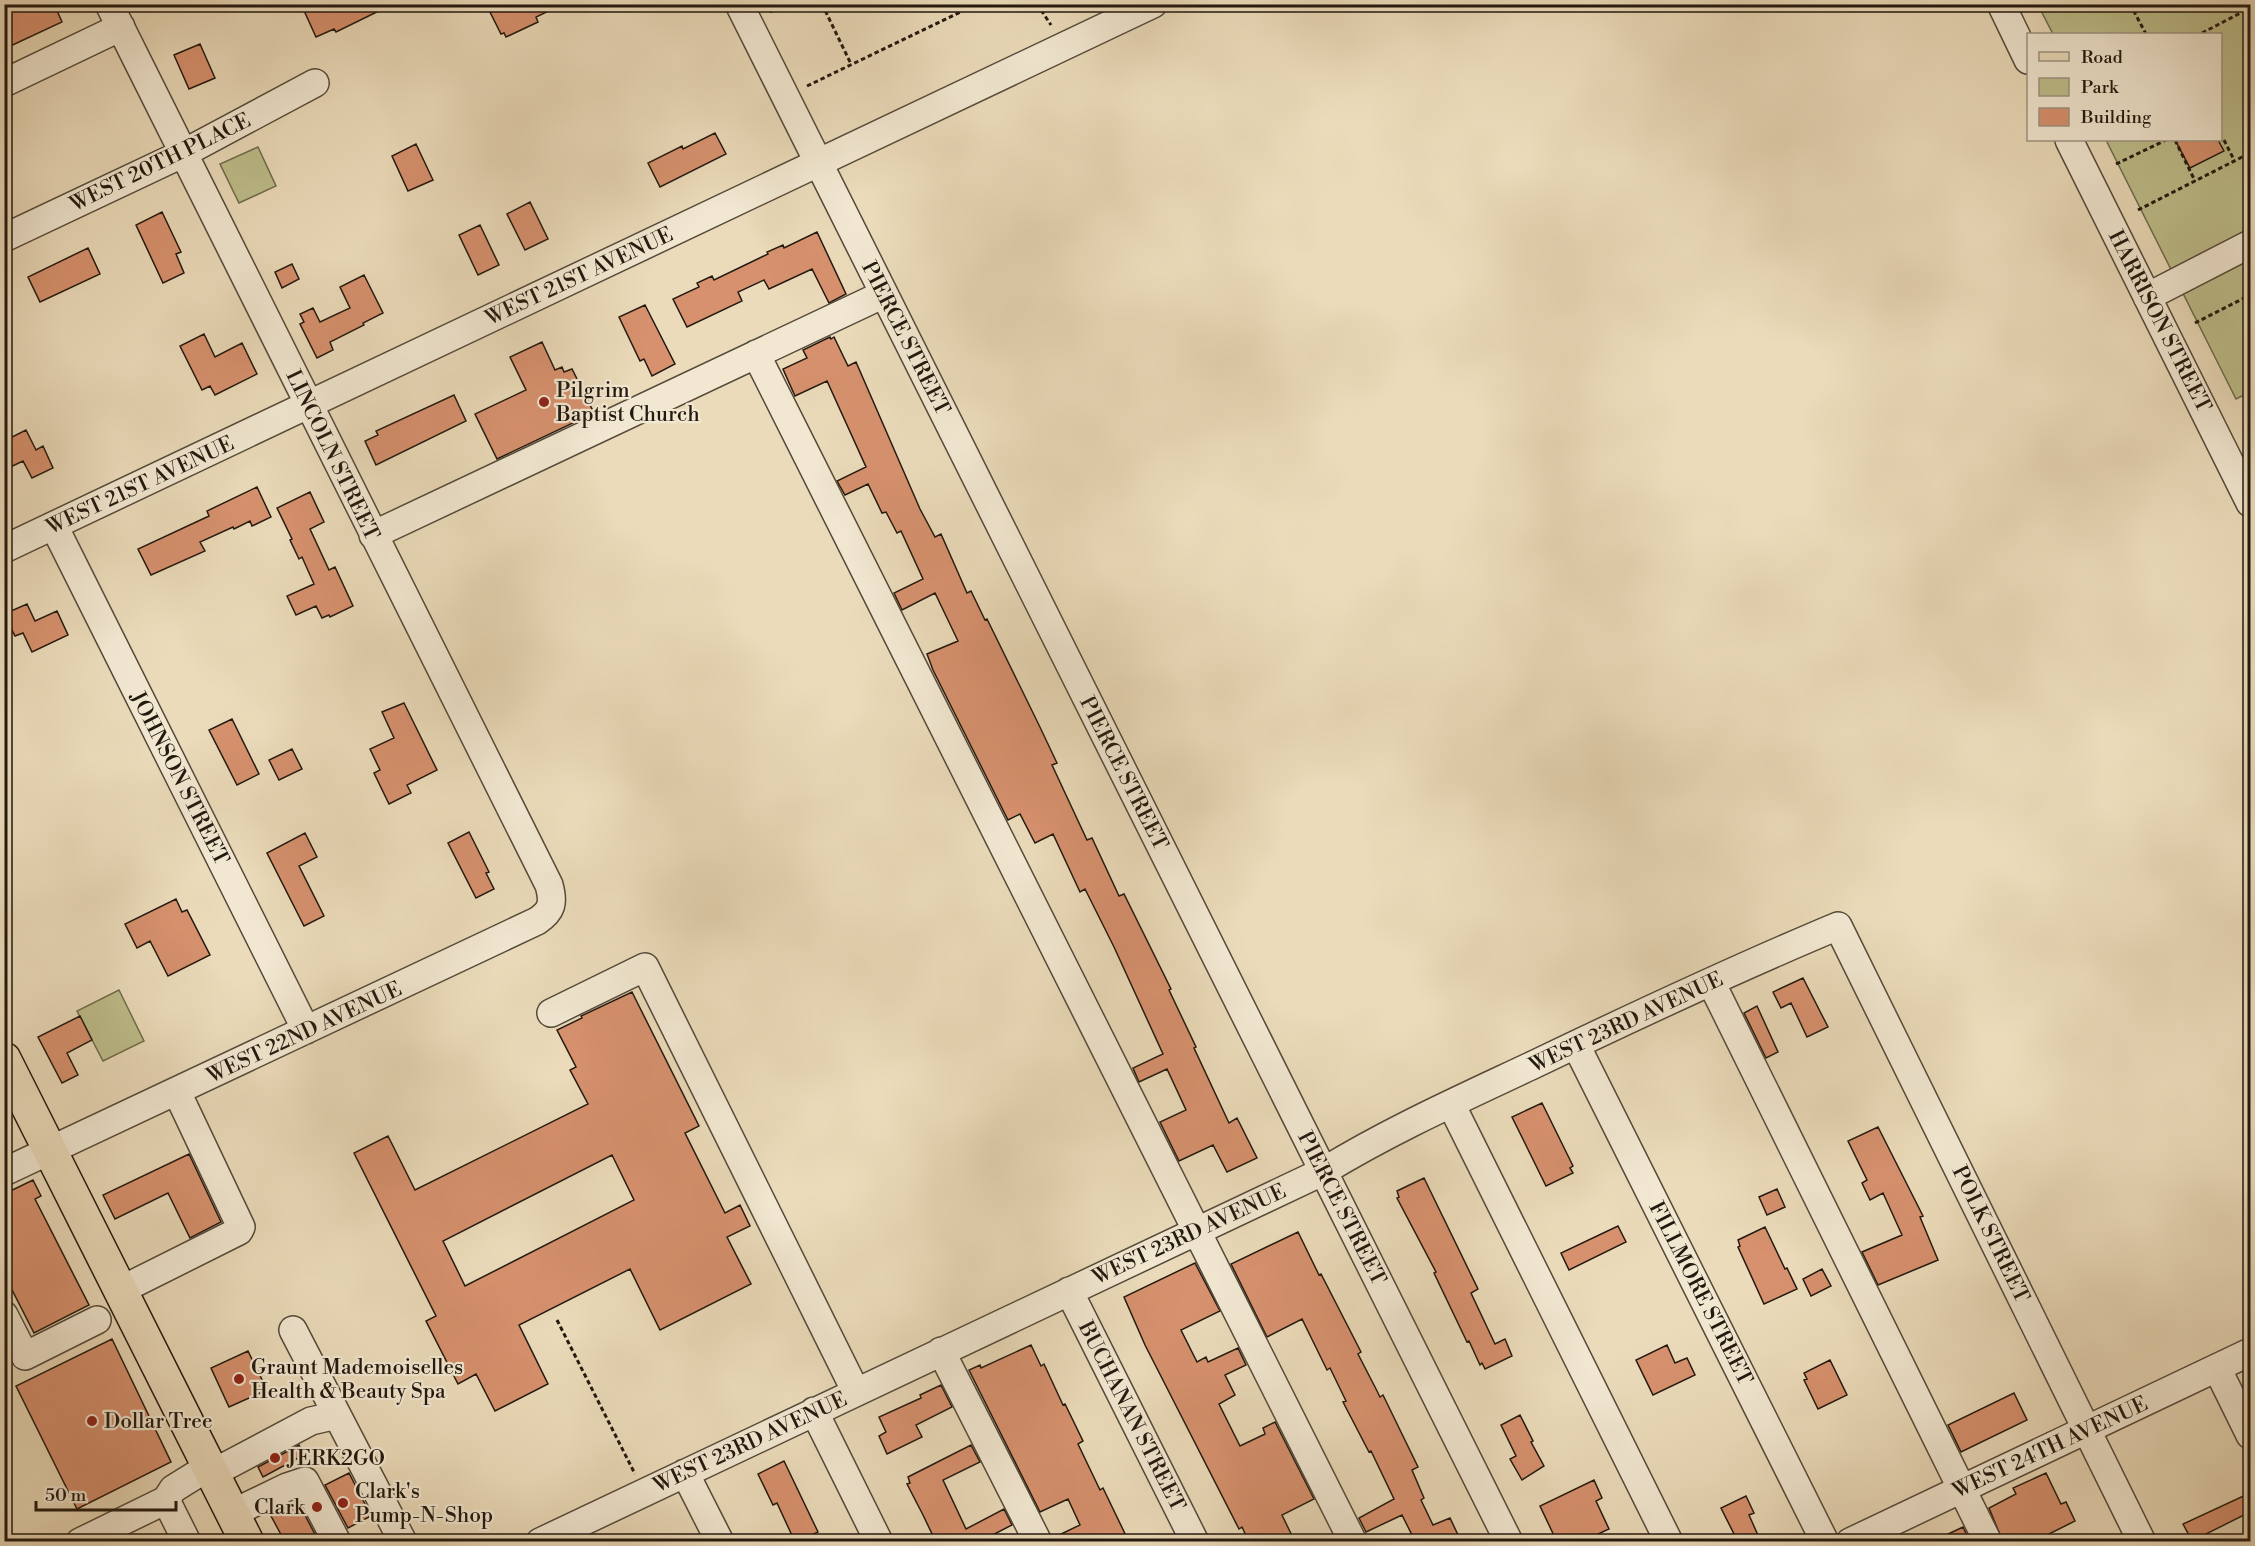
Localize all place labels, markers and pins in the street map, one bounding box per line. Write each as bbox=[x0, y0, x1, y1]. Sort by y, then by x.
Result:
place label: Pilgrim Baptist Church bbox=[555, 378, 700, 428]
marker: Pilgrim Baptist Church bbox=[537, 395, 551, 409]
place label: Graunt Mademoiselles Health & Beauty Spa bbox=[251, 1355, 463, 1405]
marker: Graunt Mademoiselles Health & Beauty Spa bbox=[232, 1372, 246, 1386]
place label: Dollar Tree bbox=[104, 1409, 213, 1435]
marker: Dollar Tree bbox=[85, 1414, 99, 1428]
place label: JERK2GO bbox=[286, 1446, 385, 1472]
marker: JERK2GO bbox=[268, 1451, 282, 1465]
place label: Clark's Pump-N-Shop bbox=[355, 1479, 493, 1529]
place label: Clark bbox=[254, 1495, 306, 1521]
marker: Clark's Pump-N-Shop bbox=[336, 1496, 350, 1510]
marker: Clark bbox=[310, 1500, 324, 1514]

